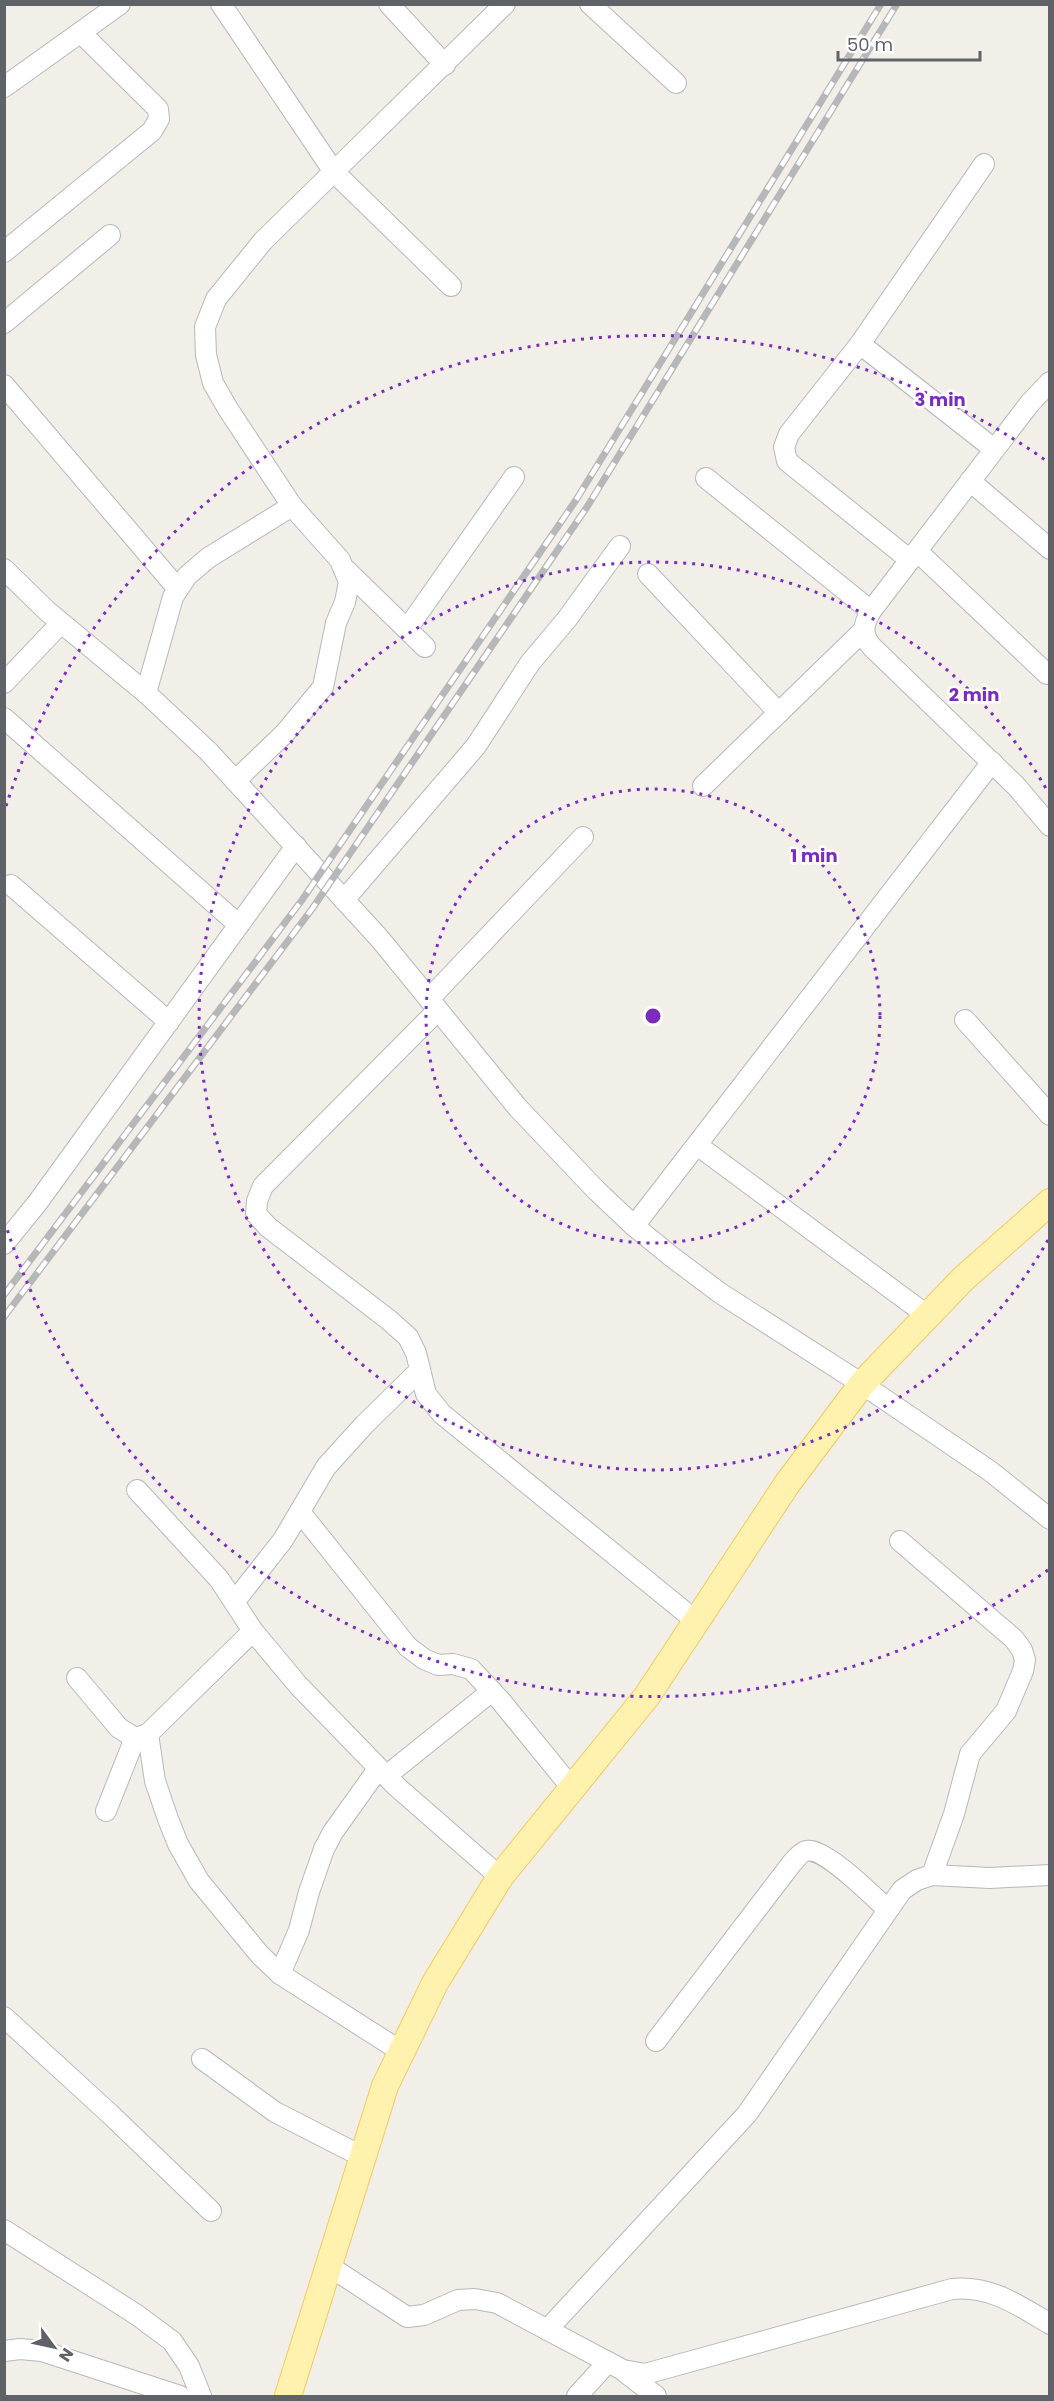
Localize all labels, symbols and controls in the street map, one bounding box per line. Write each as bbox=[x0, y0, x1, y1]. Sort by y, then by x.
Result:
scale bar bbox=[838, 24, 980, 62]
text: 50 m bbox=[847, 32, 893, 57]
text: 3 min bbox=[914, 387, 966, 412]
text: 2 min bbox=[949, 682, 999, 707]
text: 1 min bbox=[790, 843, 838, 868]
centre of rings bbox=[643, 1006, 663, 1026]
north arrow bbox=[24, 2317, 84, 2377]
text: N bbox=[53, 2344, 79, 2366]

